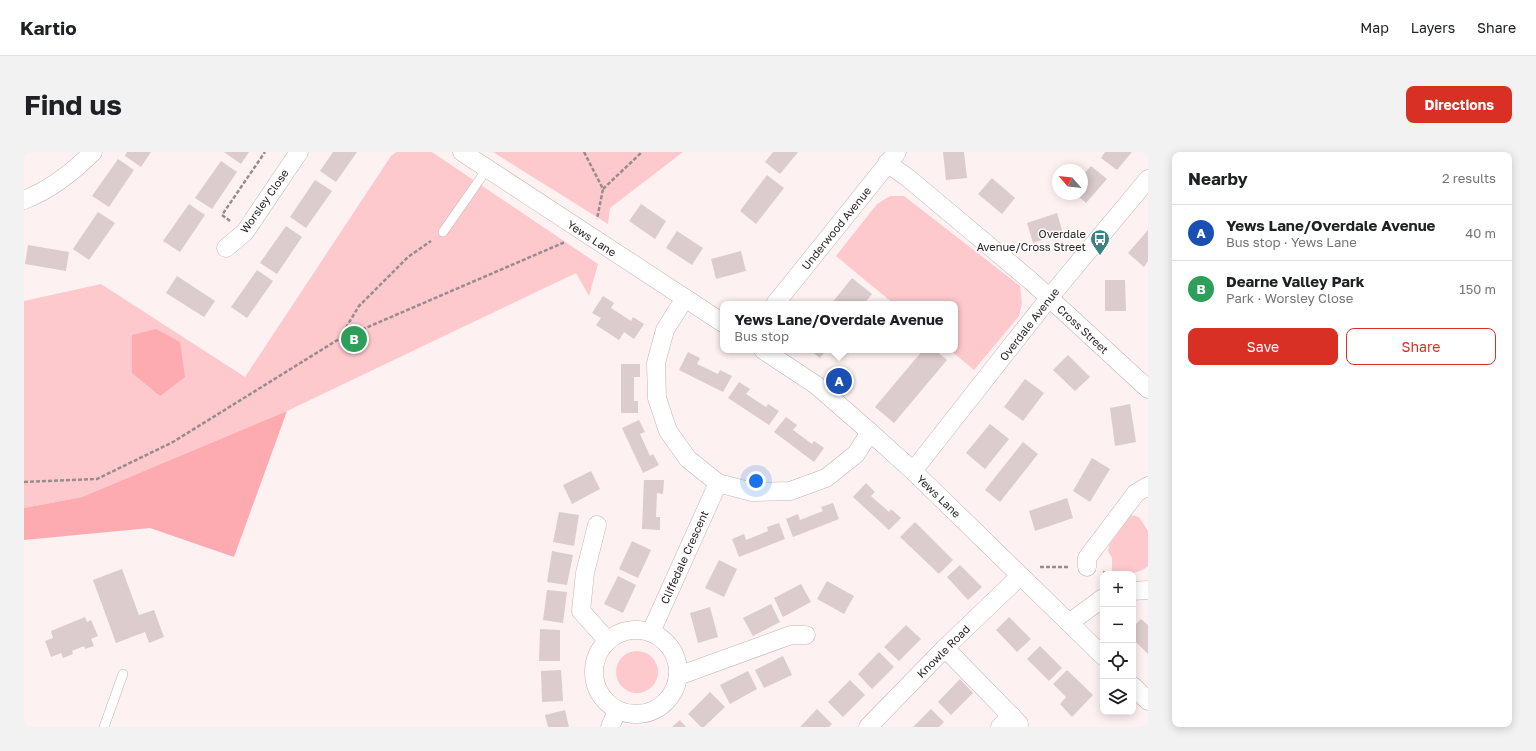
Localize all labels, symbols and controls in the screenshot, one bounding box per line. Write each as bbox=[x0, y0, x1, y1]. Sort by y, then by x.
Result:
text: Kartio bbox=[20, 16, 77, 39]
text: Map bbox=[1360, 19, 1389, 36]
text: Layers bbox=[1411, 19, 1455, 36]
text: Share bbox=[1477, 19, 1516, 36]
button: Directions bbox=[1406, 86, 1512, 123]
text: Find us bbox=[24, 88, 122, 121]
north arrow bbox=[1052, 164, 1088, 200]
street label: Worsley Close bbox=[237, 167, 291, 235]
text: Nearby bbox=[1188, 168, 1248, 189]
text: 2 results bbox=[1442, 170, 1496, 186]
street label: Underwood Avenue bbox=[799, 184, 873, 272]
text: Yews Lane/Overdale Avenue bbox=[1226, 216, 1435, 234]
street label: Yews Lane bbox=[565, 217, 619, 259]
text: A bbox=[1196, 225, 1206, 241]
text: 40 m bbox=[1465, 225, 1496, 241]
place label: Overdale Avenue/Cross Street bbox=[977, 227, 1086, 253]
bus stop icon: Overdale Avenue/Cross Street bbox=[1089, 228, 1111, 256]
text: Bus stop · Yews Lane bbox=[1226, 234, 1357, 250]
text: Dearne Valley Park bbox=[1226, 272, 1365, 290]
text: B bbox=[1196, 281, 1206, 297]
text: 150 m bbox=[1459, 281, 1496, 297]
street label: Overdale Avenue bbox=[996, 285, 1062, 363]
text: Park · Worsley Close bbox=[1226, 290, 1353, 306]
popup bbox=[720, 301, 958, 353]
street label: Cross Street bbox=[1055, 302, 1111, 356]
text: Yews Lane/Overdale Avenue bbox=[734, 310, 944, 328]
pin: B bbox=[341, 324, 367, 354]
text: Bus stop bbox=[734, 328, 789, 344]
button: Save bbox=[1188, 328, 1338, 365]
button: Share bbox=[1346, 328, 1496, 365]
pin: A bbox=[826, 366, 852, 396]
your location bbox=[746, 471, 766, 491]
street label: Yews Lane bbox=[914, 472, 964, 520]
street label: Cliffedale Crescent bbox=[657, 508, 711, 606]
map controls bbox=[1100, 571, 1136, 715]
button: + bbox=[1100, 571, 1136, 607]
button: − bbox=[1100, 607, 1136, 643]
street label: Knowle Road bbox=[914, 622, 972, 680]
button: locate bbox=[1100, 643, 1136, 679]
button: layers bbox=[1100, 679, 1136, 715]

